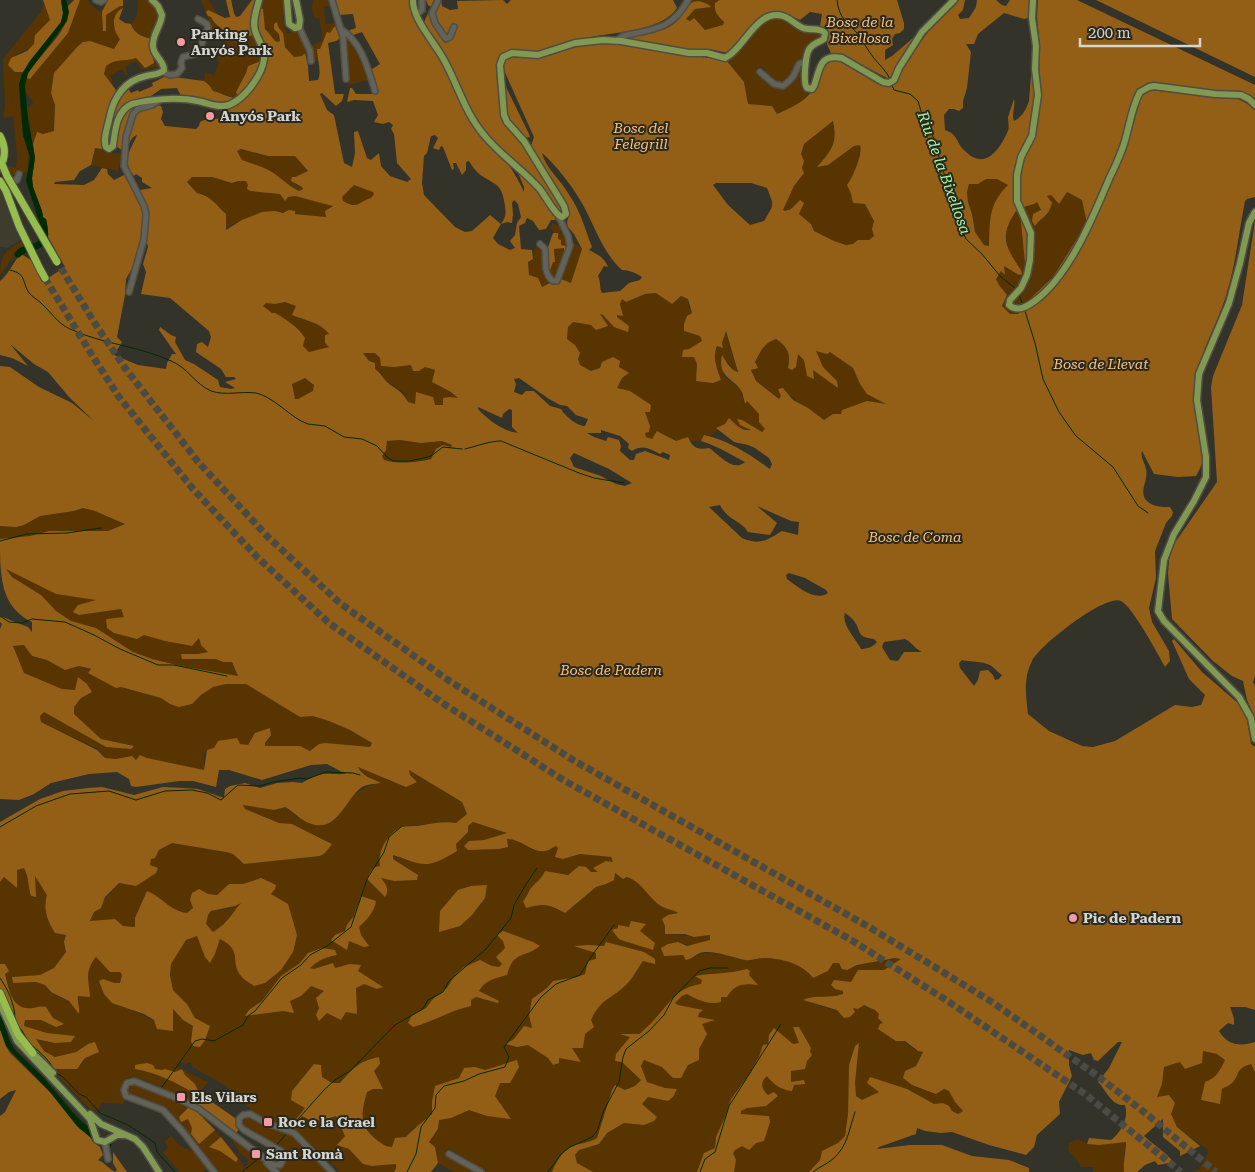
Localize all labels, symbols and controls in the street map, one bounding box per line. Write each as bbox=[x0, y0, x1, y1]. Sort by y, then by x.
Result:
park label: Bosc de la Bixellosa bbox=[826, 14, 893, 46]
scale bar bbox=[1080, 15, 1200, 47]
text: 200 m bbox=[1088, 24, 1131, 42]
place label: Parking Anyós Park bbox=[191, 26, 272, 58]
marker: Parking Anyós Park bbox=[175, 36, 187, 48]
place label: Anyós Park bbox=[220, 108, 301, 124]
water label: Riu de la Bixellosa bbox=[913, 108, 975, 237]
marker: Anyós Park bbox=[204, 110, 216, 122]
park label: Bosc del Felegrill bbox=[613, 120, 668, 152]
park label: Bosc de Llevat bbox=[1053, 356, 1149, 372]
park label: Bosc de Coma bbox=[867, 529, 962, 545]
park label: Bosc de Padern bbox=[559, 662, 662, 678]
place label: Pic de Padern bbox=[1083, 910, 1182, 926]
marker: Pic de Padern bbox=[1067, 912, 1079, 924]
place label: Els Vilars bbox=[191, 1089, 257, 1105]
marker: Els Vilars bbox=[175, 1091, 187, 1103]
place label: Roc e la Grael bbox=[278, 1114, 375, 1130]
marker: Roc e la Grael bbox=[262, 1116, 274, 1128]
place label: Sant Romà bbox=[266, 1146, 343, 1162]
marker: Sant Romà bbox=[250, 1148, 262, 1160]

